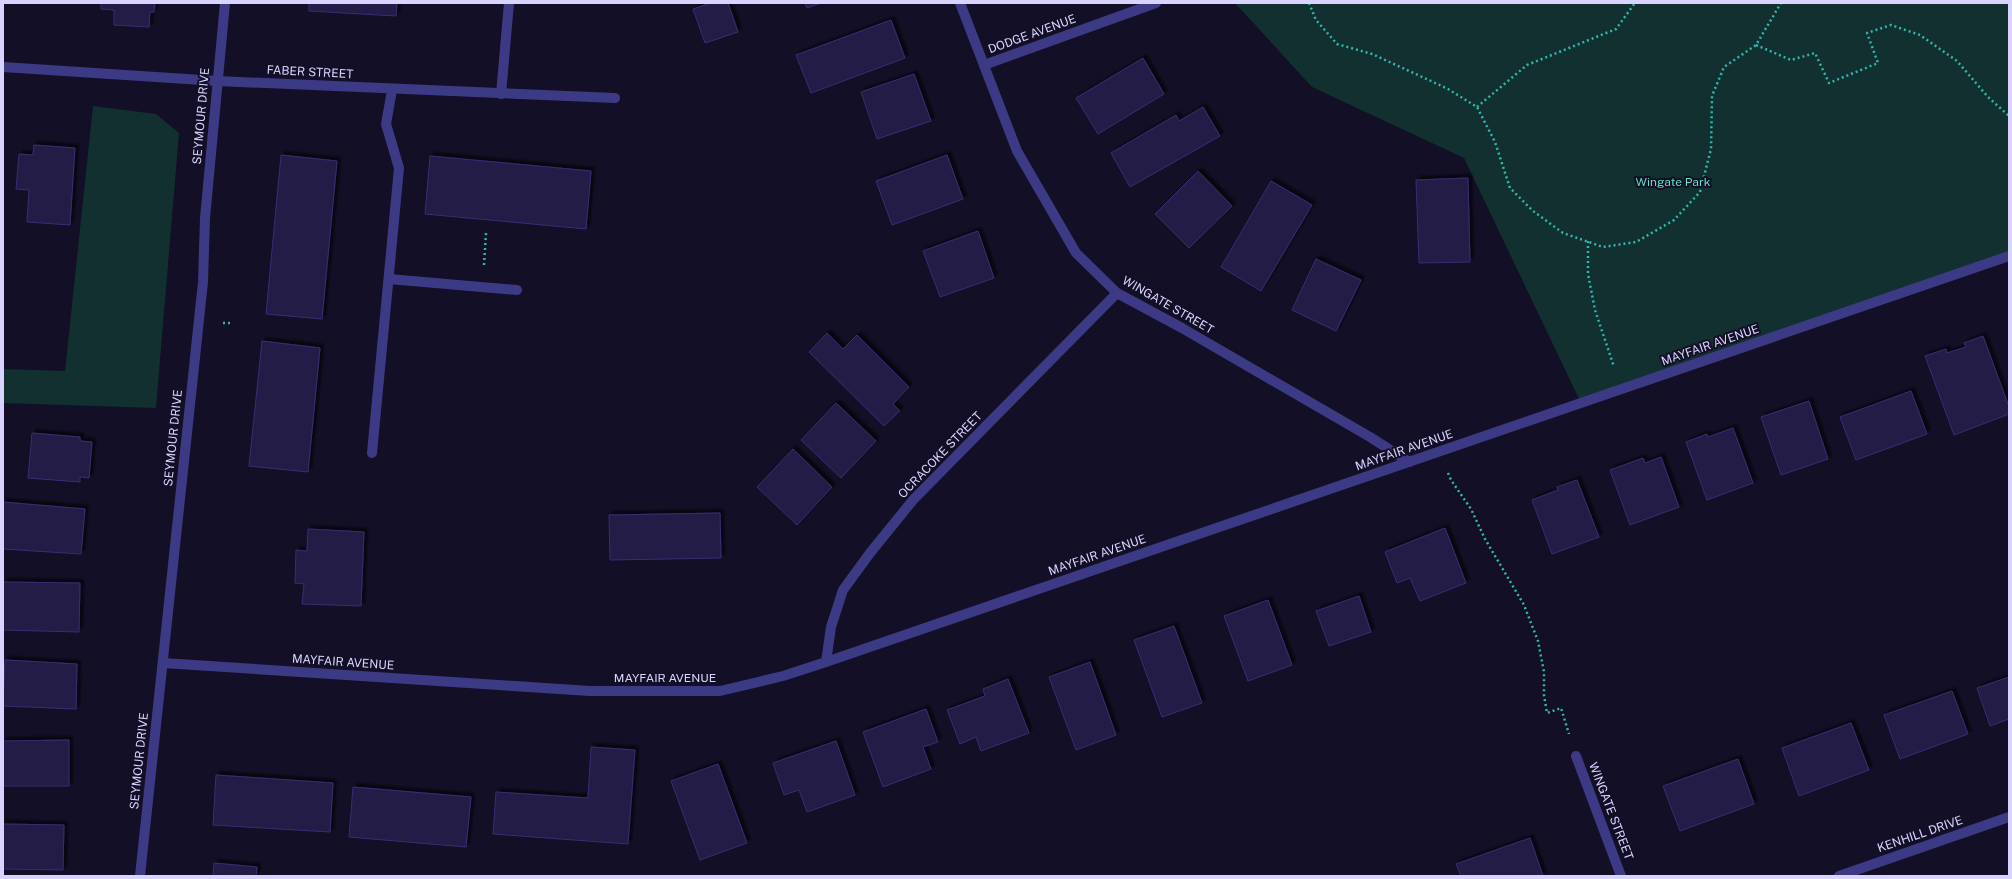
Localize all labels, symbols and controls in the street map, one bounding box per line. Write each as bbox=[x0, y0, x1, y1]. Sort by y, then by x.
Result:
street label: DODGE AVENUE bbox=[986, 12, 1078, 56]
street label: FABER STREET bbox=[266, 63, 354, 81]
street label: SEYMOUR DRIVE bbox=[190, 67, 212, 165]
park label: Wingate Park bbox=[1636, 175, 1711, 189]
street label: WINGATE STREET bbox=[1120, 273, 1216, 337]
street label: MAYFAIR AVENUE bbox=[1659, 322, 1761, 368]
street label: SEYMOUR DRIVE bbox=[161, 389, 185, 487]
street label: OCRACOKE STREET bbox=[895, 409, 985, 501]
street label: MAYFAIR AVENUE bbox=[1353, 427, 1455, 473]
street label: MAYFAIR AVENUE bbox=[1046, 532, 1148, 578]
street label: MAYFAIR AVENUE bbox=[291, 651, 395, 673]
street label: MAYFAIR AVENUE bbox=[614, 671, 716, 685]
street label: SEYMOUR DRIVE bbox=[127, 712, 151, 810]
street label: WINGATE STREET bbox=[1586, 760, 1636, 862]
street label: KENHILL DRIVE bbox=[1875, 813, 1965, 855]

